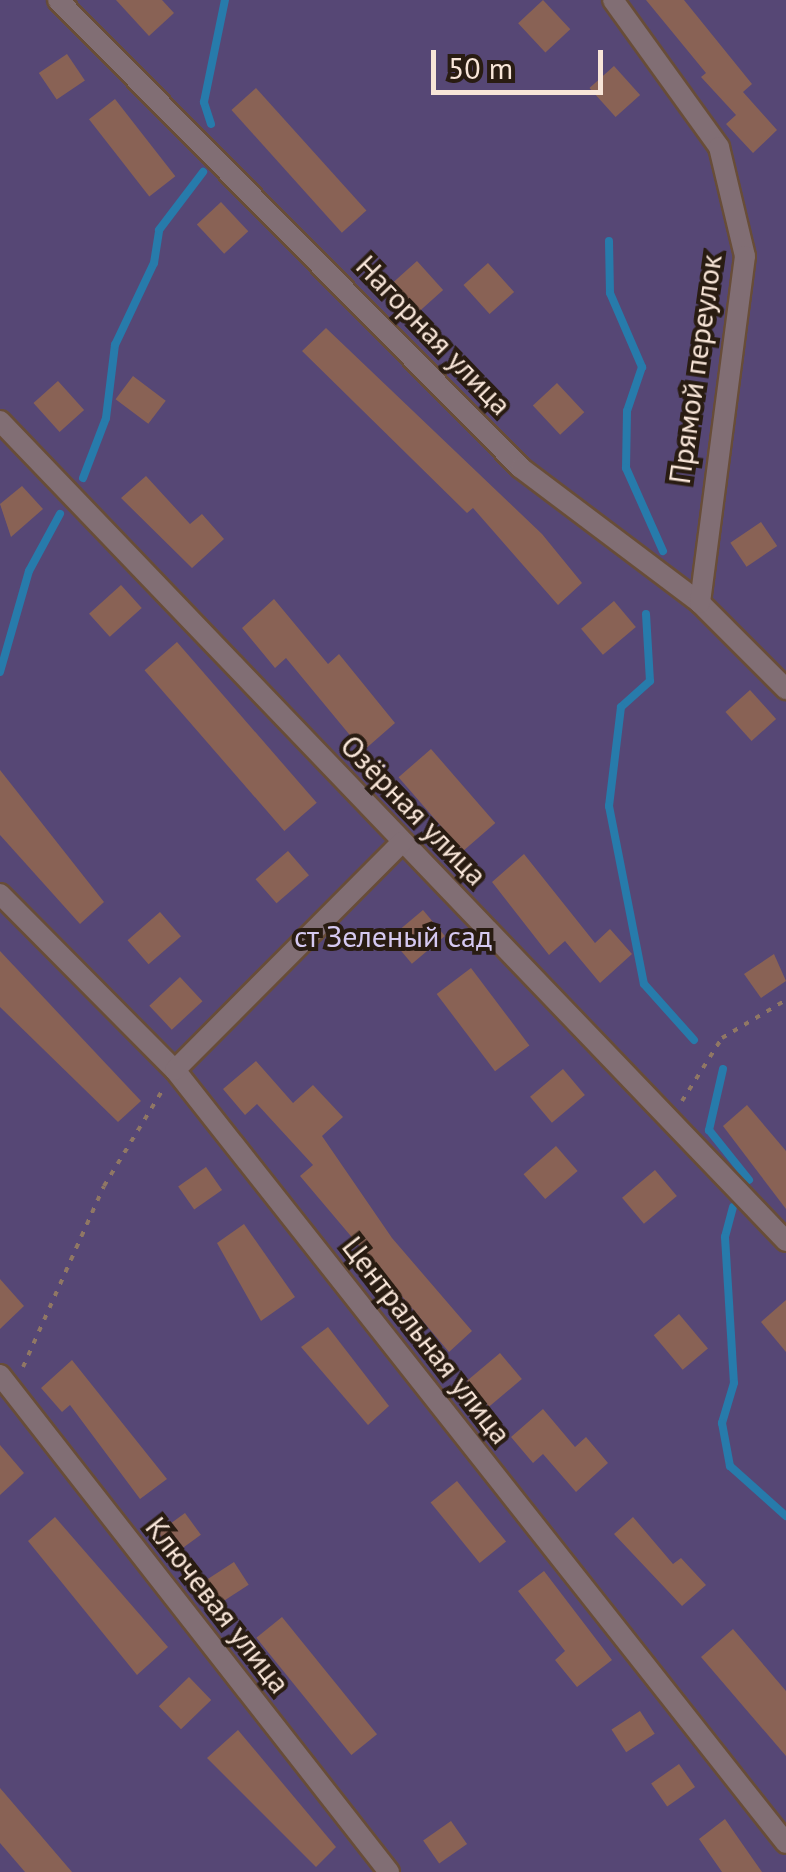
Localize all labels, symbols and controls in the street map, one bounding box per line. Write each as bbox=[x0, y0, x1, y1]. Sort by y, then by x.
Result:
scale bar bbox=[436, 30, 608, 92]
text: 50 m bbox=[448, 48, 513, 87]
street label: Нагорная улица bbox=[349, 248, 519, 422]
street label: Прямой переулок bbox=[661, 252, 729, 486]
street label: Озёрная улица bbox=[333, 727, 495, 893]
park label: ст Зеленый сад bbox=[293, 918, 493, 954]
street label: Центральная улица bbox=[335, 1229, 519, 1451]
street label: Ключевая улица bbox=[138, 1510, 298, 1700]

